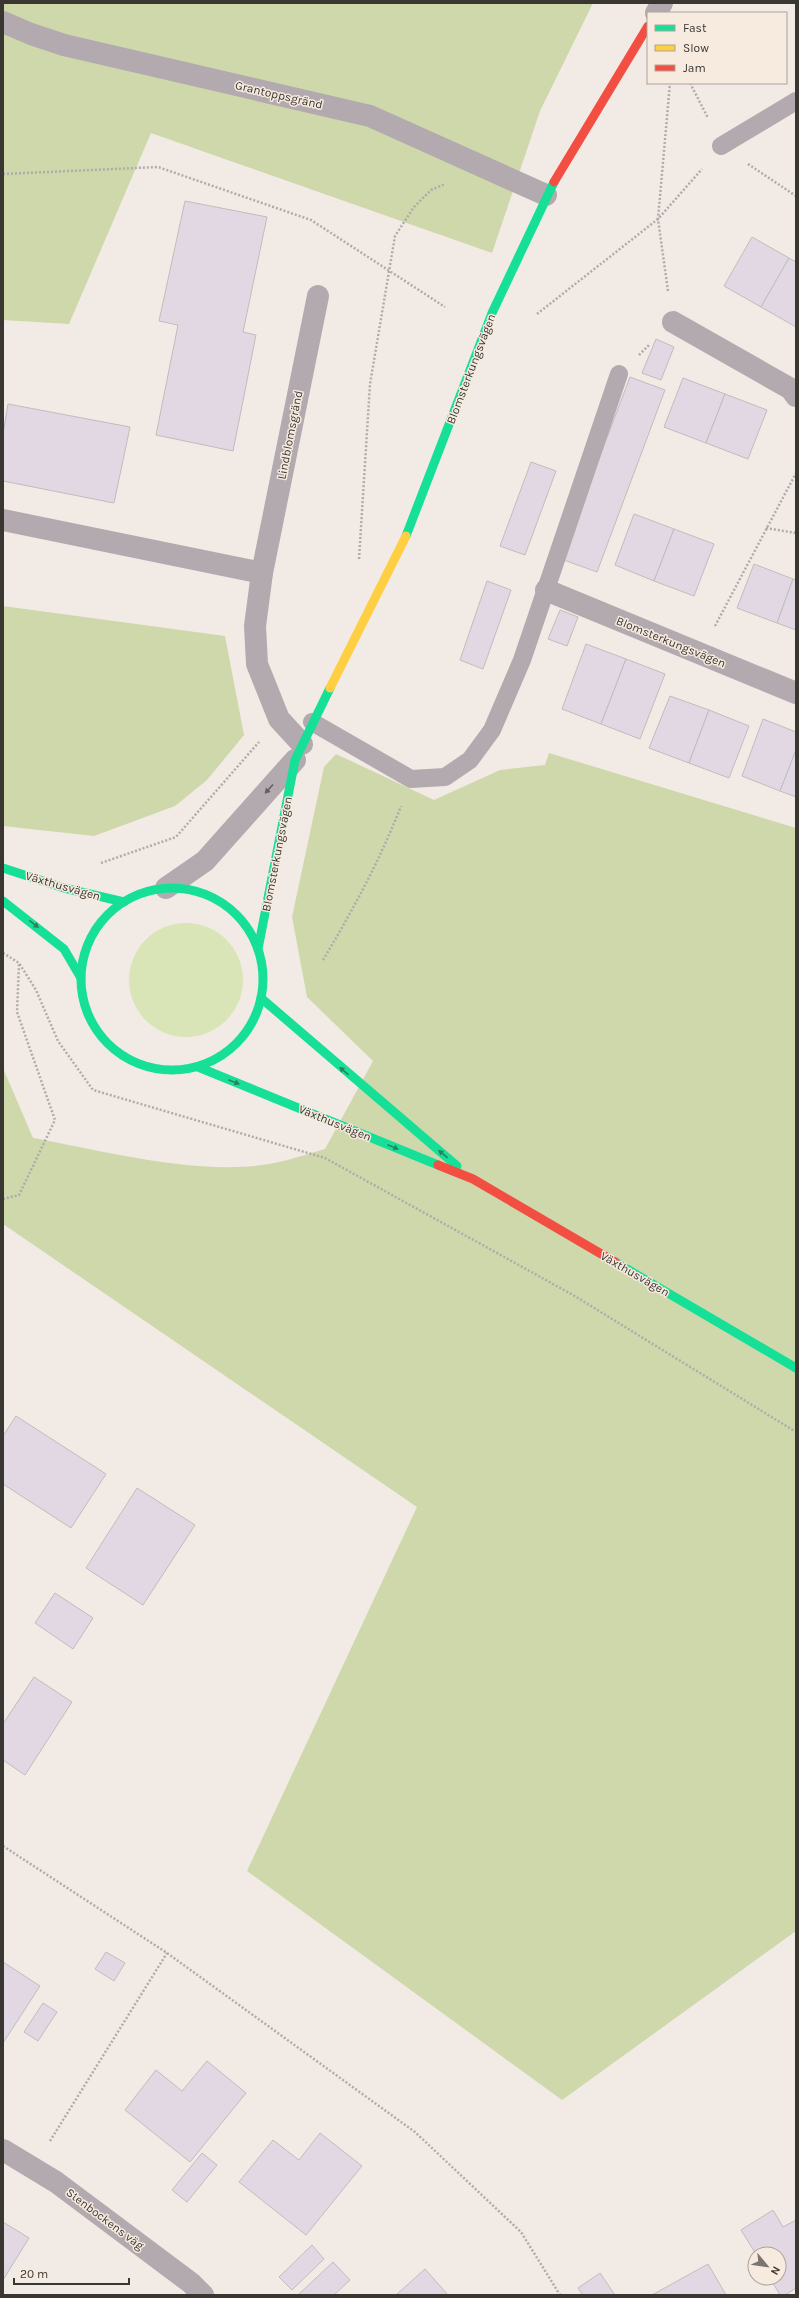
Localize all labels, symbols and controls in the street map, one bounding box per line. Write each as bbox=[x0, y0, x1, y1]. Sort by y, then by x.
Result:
legend bbox=[647, 12, 787, 84]
text: Fast bbox=[683, 21, 707, 35]
text: Slow bbox=[683, 41, 709, 55]
text: Jam bbox=[683, 61, 706, 75]
street label: Grantoppsgränd bbox=[234, 78, 324, 112]
street label: Blomsterkungsvägen bbox=[443, 312, 499, 426]
street label: Lindblomsgränd bbox=[275, 389, 305, 481]
street label: Blomsterkungsvägen bbox=[614, 614, 728, 670]
one-way arrow bbox=[264, 784, 274, 794]
street label: Blomsterkungsvägen bbox=[259, 795, 295, 913]
street label: Växthusvägen bbox=[24, 869, 102, 903]
one-way arrow bbox=[29, 920, 40, 928]
one-way arrow bbox=[339, 1066, 349, 1075]
one-way arrow bbox=[228, 1079, 240, 1085]
street label: Växthusvägen bbox=[297, 1102, 373, 1144]
one-way arrow bbox=[387, 1144, 399, 1150]
one-way arrow bbox=[438, 1150, 449, 1159]
street label: Växthusvägen bbox=[598, 1249, 672, 1299]
street label: Stenbockens väg bbox=[63, 2185, 147, 2253]
north arrow bbox=[747, 2246, 787, 2286]
scale bar bbox=[14, 2260, 129, 2286]
text: N bbox=[768, 2264, 783, 2277]
text: 20 m bbox=[20, 2267, 48, 2281]

